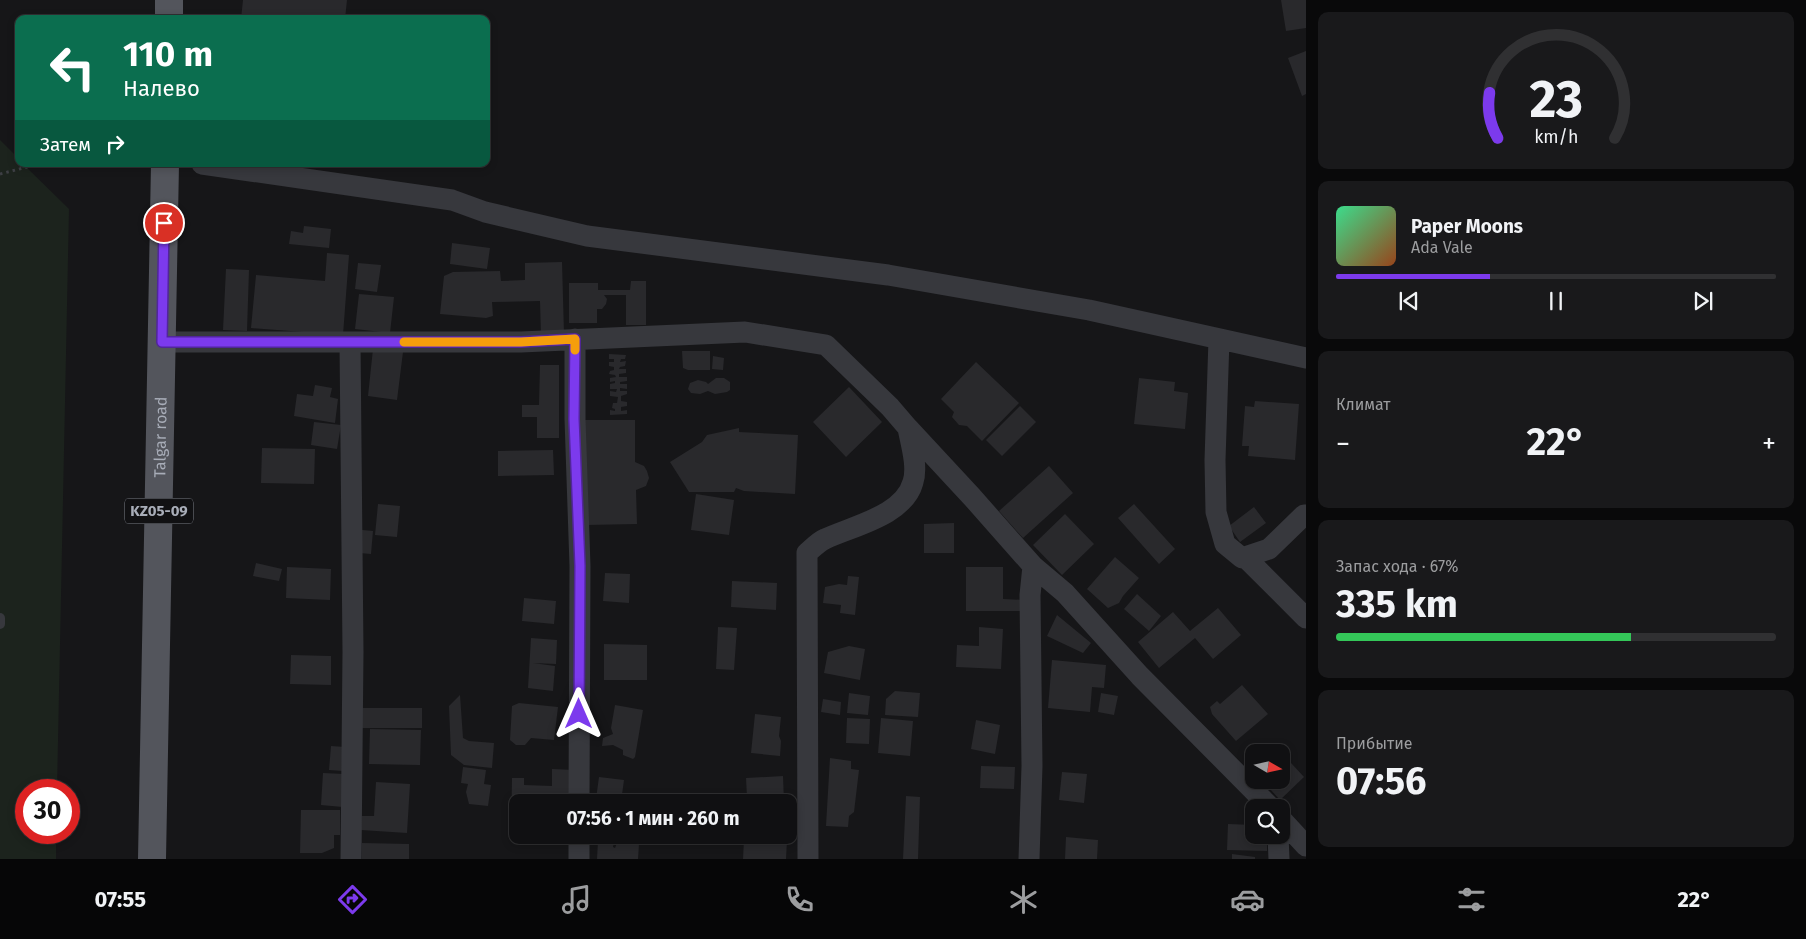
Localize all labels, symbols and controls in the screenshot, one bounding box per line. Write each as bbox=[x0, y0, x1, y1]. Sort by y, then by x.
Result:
text: 110 m bbox=[123, 33, 213, 75]
icon: left bbox=[40, 35, 105, 100]
text: 23 bbox=[1529, 68, 1583, 131]
text: Налево bbox=[123, 75, 200, 102]
text: km/h bbox=[1534, 126, 1578, 148]
icon: right bbox=[101, 130, 129, 158]
text: Затем bbox=[40, 133, 91, 156]
pin bbox=[143, 202, 185, 244]
icon: arrive bbox=[150, 209, 178, 237]
text: Paper Moons bbox=[1411, 215, 1523, 238]
text: Ada Vale bbox=[1411, 238, 1473, 257]
icon: previous bbox=[1395, 287, 1423, 315]
icon: pause bbox=[1542, 287, 1570, 315]
icon: next bbox=[1689, 287, 1717, 315]
text: Климат bbox=[1336, 395, 1391, 414]
street label: Talgar road bbox=[150, 396, 171, 478]
text: 22° bbox=[1526, 419, 1586, 465]
text: − bbox=[1336, 427, 1350, 460]
text: + bbox=[1762, 427, 1776, 460]
road number: KZ05-09 bbox=[125, 498, 193, 524]
text: Запас хода · 67% bbox=[1336, 557, 1458, 576]
text: 335 km bbox=[1336, 581, 1458, 627]
position arrow bbox=[552, 687, 604, 739]
text: Прибытие bbox=[1336, 734, 1412, 753]
north arrow bbox=[1245, 744, 1290, 789]
map controls bbox=[1245, 744, 1290, 844]
text: 07:56 bbox=[1336, 758, 1426, 804]
speed limit sign: 30 bbox=[15, 779, 80, 844]
button: search bbox=[1245, 799, 1290, 844]
text: 07:56 · 1 мин · 260 m bbox=[566, 807, 740, 830]
icon: directions bbox=[335, 882, 370, 917]
icon: music bbox=[559, 882, 594, 917]
icon: phone bbox=[782, 882, 817, 917]
icon: climate bbox=[1006, 882, 1041, 917]
icon: car bbox=[1230, 882, 1265, 917]
icon: filters bbox=[1454, 882, 1489, 917]
text: 07:55 bbox=[94, 886, 146, 913]
text: 22° bbox=[1677, 886, 1712, 913]

